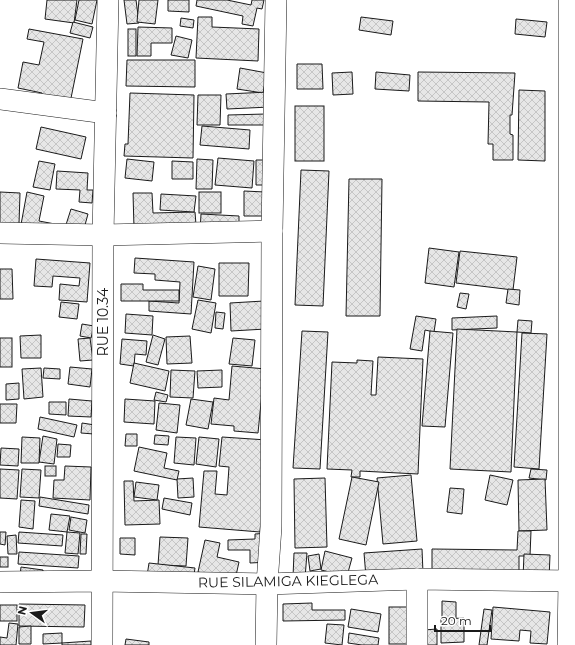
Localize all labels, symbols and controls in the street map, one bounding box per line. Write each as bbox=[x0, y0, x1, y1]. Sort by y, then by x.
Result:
street label: RUE 10.34 bbox=[94, 287, 112, 356]
street label: RUE SILAMIGA KIEGLEGA bbox=[198, 570, 379, 592]
north arrow bbox=[12, 593, 52, 633]
text: N bbox=[14, 605, 30, 617]
scale bar bbox=[435, 607, 490, 633]
text: 20 m bbox=[441, 613, 472, 628]

